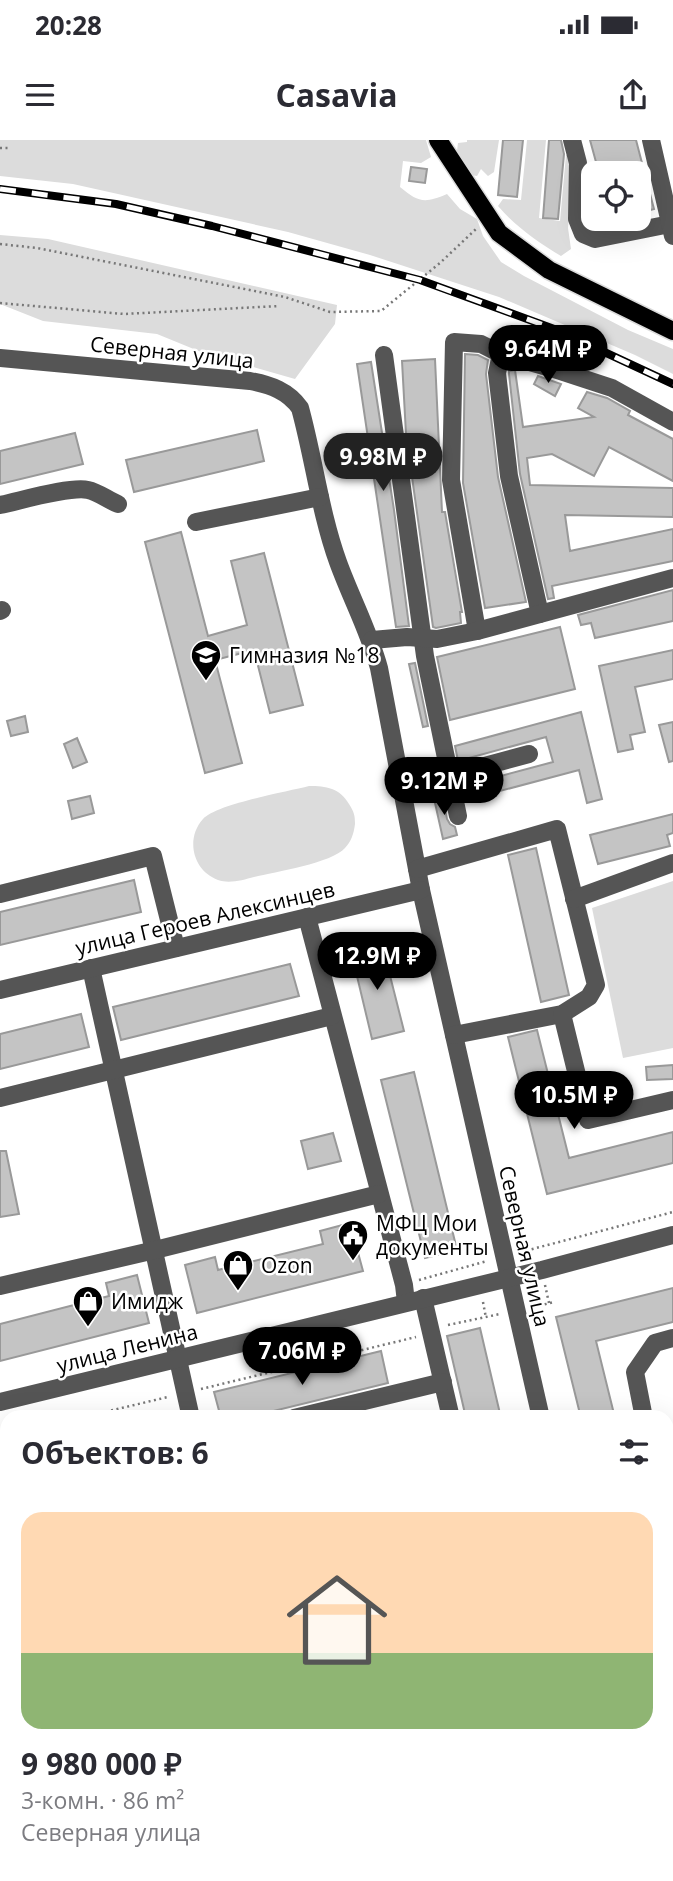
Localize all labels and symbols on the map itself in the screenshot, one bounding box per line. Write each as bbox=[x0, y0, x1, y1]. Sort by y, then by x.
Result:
pin: 9.64M ₽ bbox=[483, 326, 613, 385]
street label: Северная улица bbox=[89, 329, 255, 375]
pin: 9.98M ₽ bbox=[318, 434, 448, 493]
school or university icon: Гимназия №18 bbox=[189, 638, 223, 682]
place label: Гимназия №18 bbox=[229, 641, 380, 669]
pin: 9.12M ₽ bbox=[379, 758, 509, 817]
street label: улица Героев Алексинцев bbox=[73, 875, 337, 961]
pin: 12.9M ₽ bbox=[312, 932, 442, 992]
pin: 10.5M ₽ bbox=[509, 1072, 639, 1131]
street label: Северная улица bbox=[493, 1163, 557, 1329]
place label: МФЦ Мои документы bbox=[376, 1209, 489, 1261]
public building icon: МФЦ Мои документы bbox=[336, 1218, 370, 1262]
shop icon: Ozon bbox=[221, 1248, 255, 1292]
place label: Ozon bbox=[261, 1251, 313, 1279]
shop icon: Имидж bbox=[71, 1284, 105, 1328]
place label: Имидж bbox=[111, 1287, 184, 1315]
street label: улица Ленина bbox=[54, 1317, 200, 1379]
pin: 7.06M ₽ bbox=[237, 1328, 367, 1387]

